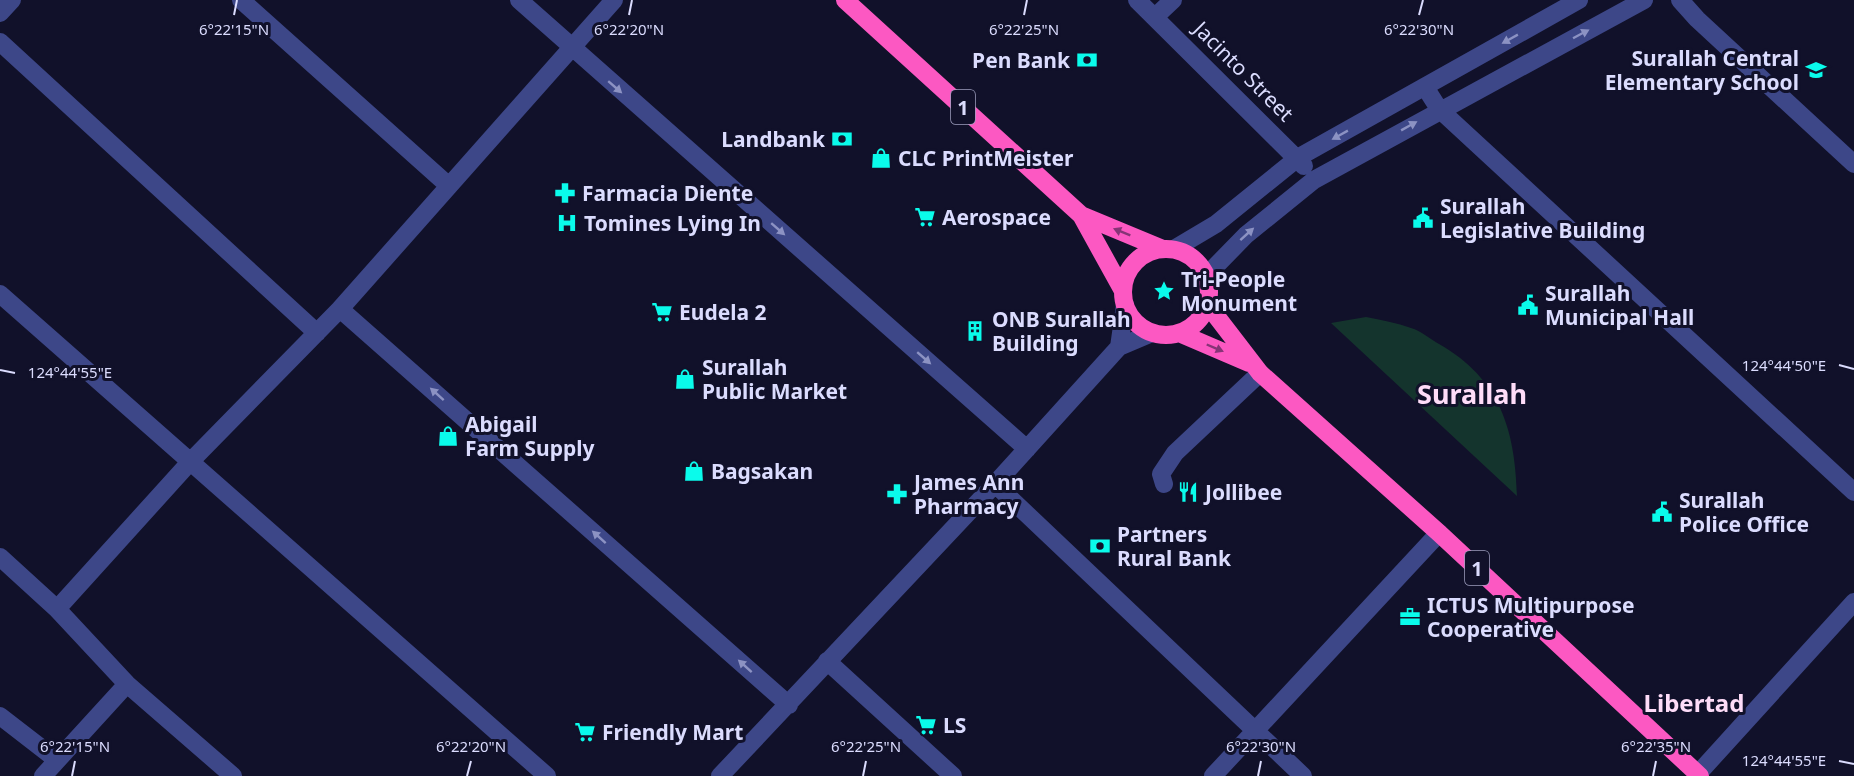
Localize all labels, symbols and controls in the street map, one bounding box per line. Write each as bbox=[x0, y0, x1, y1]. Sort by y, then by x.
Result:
street label: Jacinto Street bbox=[1187, 14, 1300, 127]
text: 6°22'15"N bbox=[199, 19, 269, 39]
text: 6°22'20"N bbox=[594, 19, 664, 39]
text: 6°22'25"N bbox=[989, 19, 1059, 39]
text: 6°22'30"N bbox=[1384, 19, 1454, 39]
one-way arrow bbox=[1572, 29, 1589, 39]
one-way arrow bbox=[1501, 34, 1518, 44]
place label: Surallah Central Elementary School bbox=[1605, 44, 1799, 96]
place label: Pen Bank bbox=[972, 46, 1071, 74]
bank icon: Pen Bank bbox=[1075, 48, 1099, 72]
school or university icon: Surallah Central Elementary School bbox=[1804, 58, 1828, 82]
one-way arrow bbox=[607, 80, 622, 93]
road number: 1 bbox=[951, 90, 975, 124]
one-way arrow bbox=[1400, 121, 1417, 131]
place label: Landbank bbox=[721, 125, 826, 153]
bank icon: Landbank bbox=[830, 127, 854, 151]
one-way arrow bbox=[1331, 130, 1348, 140]
place label: CLC PrintMeister bbox=[898, 144, 1074, 172]
shop icon: CLC PrintMeister bbox=[869, 146, 893, 170]
place label: Farmacia Diente bbox=[582, 179, 753, 207]
pharmacy icon: Farmacia Diente bbox=[553, 181, 577, 205]
place label: Surallah Legislative Building bbox=[1440, 192, 1645, 244]
place label: Aerospace bbox=[942, 203, 1051, 231]
supermarket icon: Aerospace bbox=[913, 205, 937, 229]
public building icon: Surallah Legislative Building bbox=[1411, 206, 1435, 230]
place label: Tomines Lying In bbox=[584, 209, 761, 237]
hospital icon: Tomines Lying In bbox=[555, 211, 579, 235]
one-way arrow bbox=[770, 222, 785, 236]
one-way arrow bbox=[1113, 227, 1131, 236]
one-way arrow bbox=[1239, 228, 1254, 241]
place label: Tri-People Monument bbox=[1181, 265, 1297, 317]
place icon: Tri-People Monument bbox=[1152, 279, 1176, 303]
place label: Surallah Municipal Hall bbox=[1545, 279, 1694, 331]
public building icon: Surallah Municipal Hall bbox=[1516, 293, 1540, 317]
place label: Eudela 2 bbox=[679, 298, 767, 326]
supermarket icon: Eudela 2 bbox=[650, 300, 674, 324]
place label: ONB Surallah Building bbox=[992, 305, 1131, 357]
building icon: ONB Surallah Building bbox=[963, 319, 987, 343]
one-way arrow bbox=[1206, 344, 1223, 353]
one-way arrow bbox=[916, 351, 931, 364]
place label: Surallah Public Market bbox=[702, 353, 847, 405]
text: 124°44'50"E bbox=[1742, 355, 1826, 375]
text: 124°44'55"E bbox=[28, 362, 112, 382]
shop icon: Surallah Public Market bbox=[673, 367, 697, 391]
district label: Surallah bbox=[1417, 375, 1527, 412]
one-way arrow bbox=[430, 388, 445, 401]
place label: Abigail Farm Supply bbox=[465, 410, 594, 462]
shop icon: Abigail Farm Supply bbox=[436, 424, 460, 448]
place label: Bagsakan bbox=[711, 457, 813, 485]
shop icon: Bagsakan bbox=[682, 459, 706, 483]
place label: James Ann Pharmacy bbox=[912, 468, 1024, 520]
place label: Jollibee bbox=[1203, 478, 1282, 506]
restaurant icon: Jollibee bbox=[1176, 480, 1200, 504]
pharmacy icon: James Ann Pharmacy bbox=[885, 482, 909, 506]
place label: Surallah Police Office bbox=[1679, 486, 1809, 538]
public building icon: Surallah Police Office bbox=[1650, 500, 1674, 524]
place label: Partners Rural Bank bbox=[1117, 520, 1232, 572]
one-way arrow bbox=[592, 531, 607, 544]
bank icon: Partners Rural Bank bbox=[1088, 534, 1112, 558]
road number: 1 bbox=[1465, 551, 1489, 585]
place label: ICTUS Multipurpose Cooperative bbox=[1427, 591, 1635, 643]
office icon: ICTUS Multipurpose Cooperative bbox=[1398, 605, 1422, 629]
one-way arrow bbox=[738, 660, 753, 673]
district label: Libertad bbox=[1644, 686, 1744, 719]
place label: LS bbox=[943, 711, 966, 739]
supermarket icon: LS bbox=[914, 713, 938, 737]
place label: Friendly Mart bbox=[602, 718, 743, 746]
supermarket icon: Friendly Mart bbox=[573, 720, 597, 744]
text: 6°22'15"N bbox=[40, 736, 110, 756]
text: 6°22'20"N bbox=[436, 736, 506, 756]
text: 6°22'25"N bbox=[831, 736, 901, 756]
text: 6°22'30"N bbox=[1226, 736, 1296, 756]
text: 6°22'35"N bbox=[1621, 736, 1691, 756]
text: 124°44'55"E bbox=[1742, 750, 1826, 770]

